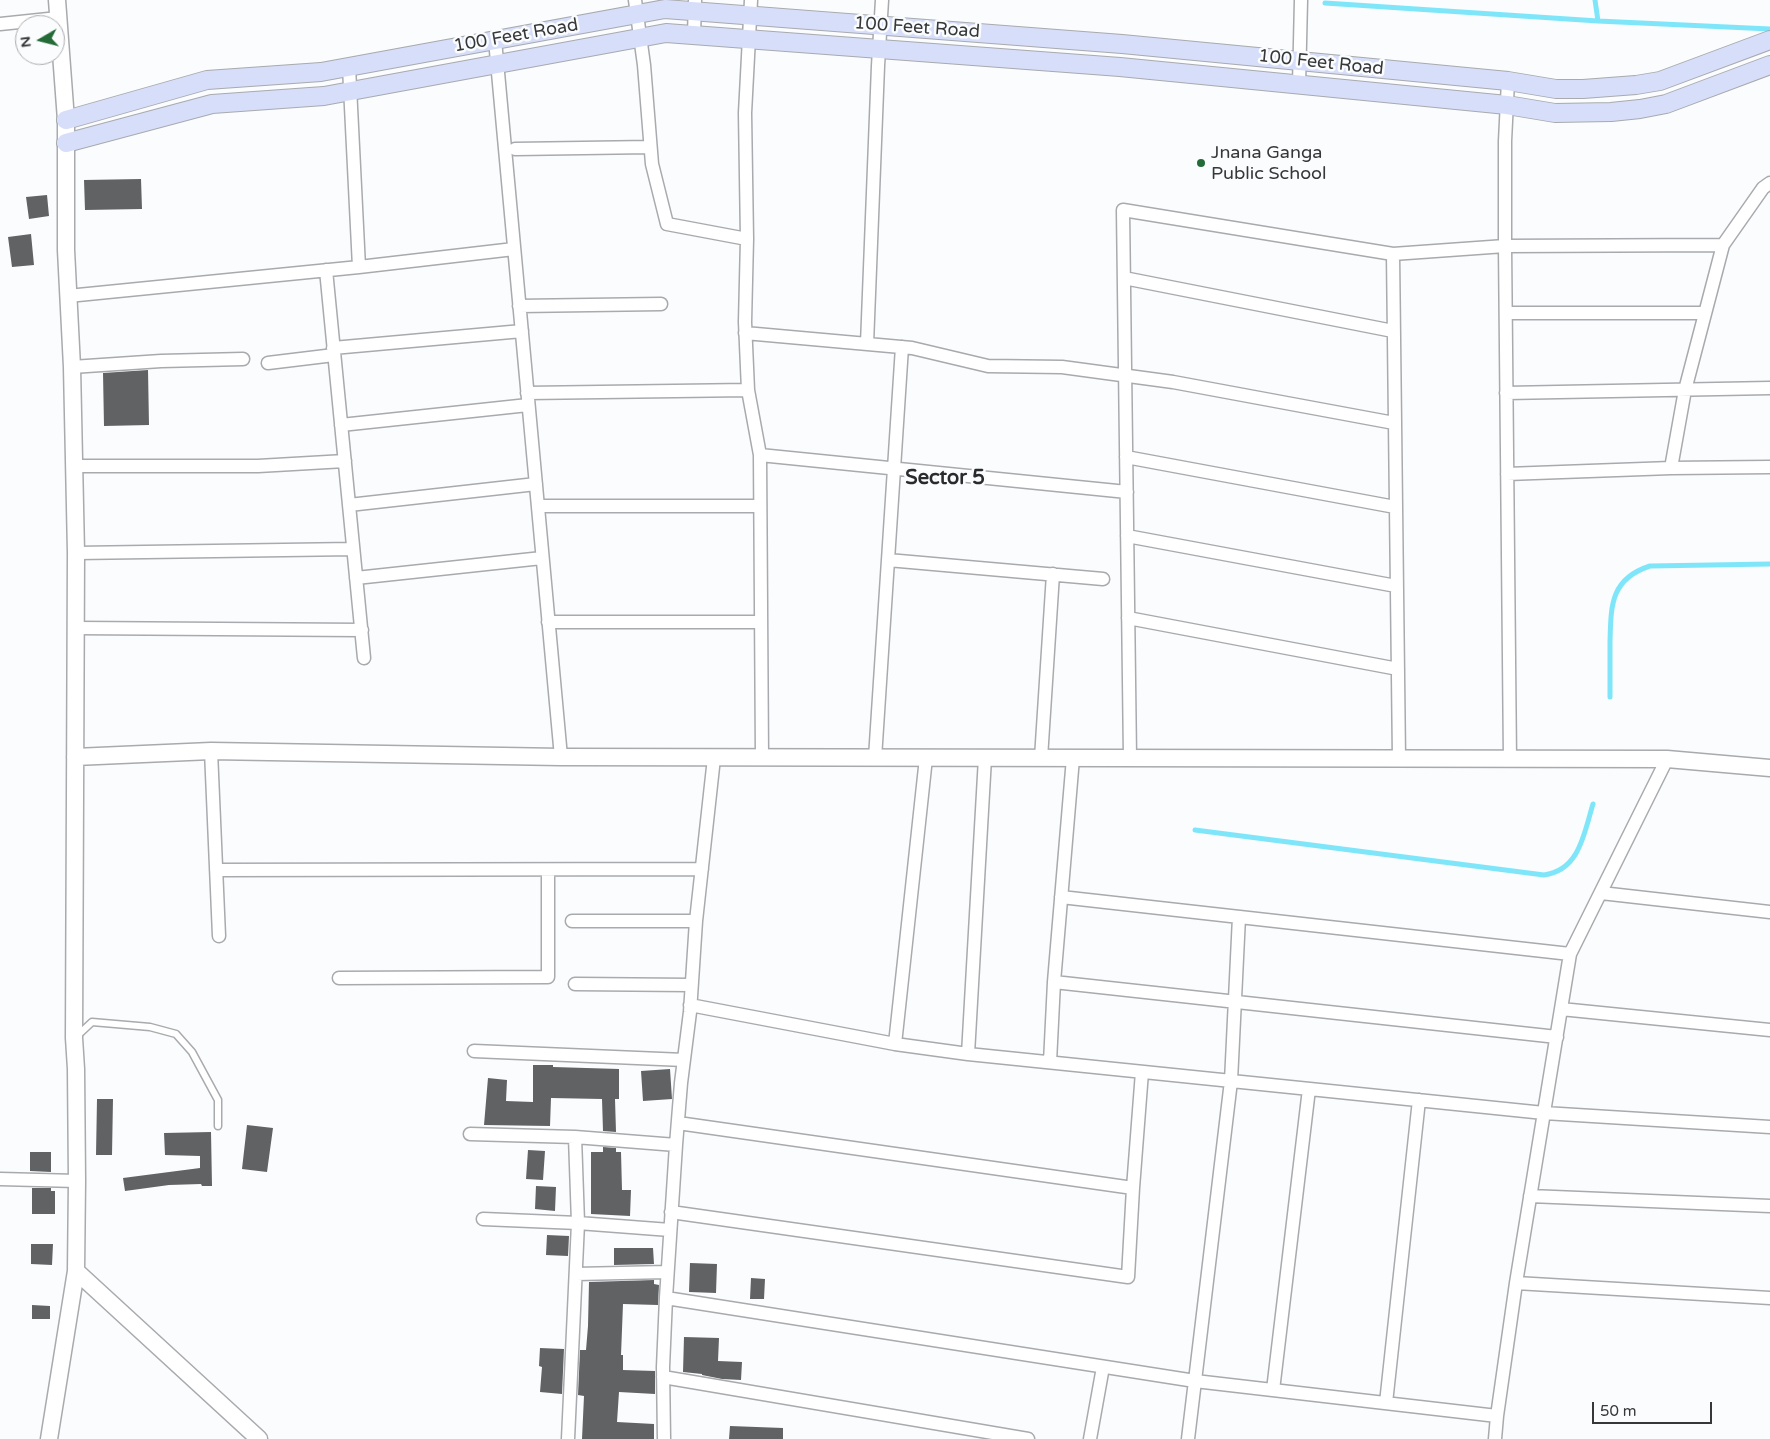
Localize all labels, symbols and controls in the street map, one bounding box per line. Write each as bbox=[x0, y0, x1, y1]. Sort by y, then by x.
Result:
street label: 100 Feet Road bbox=[853, 13, 981, 43]
street label: 100 Feet Road bbox=[452, 14, 580, 58]
north arrow bbox=[15, 15, 65, 65]
text: N bbox=[16, 35, 35, 49]
street label: 100 Feet Road bbox=[1257, 46, 1385, 80]
place label: Jnana Ganga Public School bbox=[1211, 142, 1327, 184]
marker: Jnana Ganga Public School bbox=[1195, 157, 1207, 169]
district label: Sector 5 bbox=[905, 467, 985, 491]
scale bar bbox=[1595, 1392, 1715, 1424]
text: 50 m bbox=[1600, 1402, 1637, 1420]

